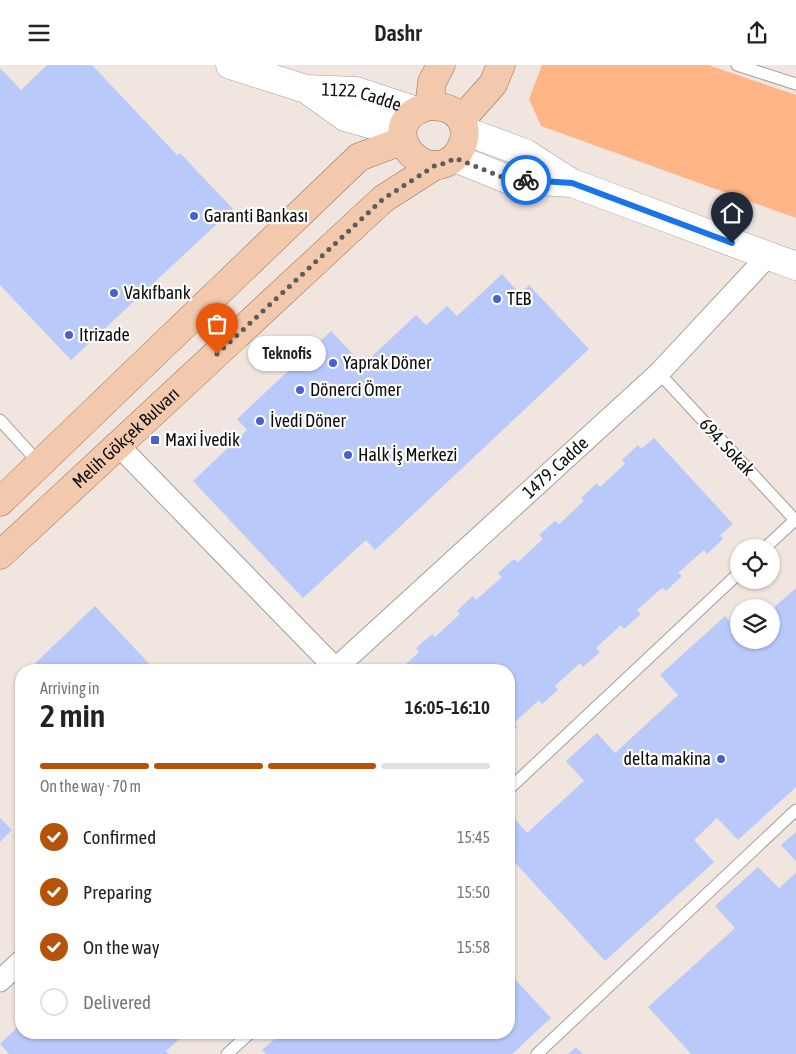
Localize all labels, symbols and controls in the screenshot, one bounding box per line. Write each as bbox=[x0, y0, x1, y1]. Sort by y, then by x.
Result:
icon: menu bbox=[25, 19, 53, 47]
icon: share bbox=[743, 19, 771, 47]
text: Dashr bbox=[374, 20, 422, 46]
street label: 1122. Cadde bbox=[321, 79, 404, 115]
courier bbox=[501, 155, 551, 205]
icon: bike bbox=[512, 166, 540, 194]
pin bbox=[711, 192, 753, 243]
icon: home bbox=[718, 199, 746, 227]
place label: Garanti Bankası bbox=[204, 205, 308, 226]
marker: Garanti Bankası bbox=[188, 210, 200, 222]
place label: Vakıfbank bbox=[124, 282, 191, 303]
marker: Vakıfbank bbox=[108, 287, 120, 299]
place label: TEB bbox=[507, 288, 532, 309]
marker: TEB bbox=[491, 293, 503, 305]
pin bbox=[196, 303, 238, 354]
icon: bag bbox=[203, 310, 231, 338]
place label: Itrizade bbox=[79, 324, 130, 345]
marker: Itrizade bbox=[63, 329, 75, 341]
callout: Teknofis bbox=[247, 337, 324, 371]
text: Teknofis bbox=[262, 344, 312, 362]
place label: Yaprak Döner bbox=[343, 352, 432, 373]
marker: Yaprak Döner bbox=[327, 357, 339, 369]
place label: Dönerci Ömer bbox=[310, 379, 402, 400]
street label: Melih Gökçek Bulvarı bbox=[68, 383, 183, 492]
marker: Dönerci Ömer bbox=[294, 384, 306, 396]
place label: İvedi Döner bbox=[270, 410, 346, 431]
street label: 694. Sokak bbox=[695, 413, 759, 480]
marker: İvedi Döner bbox=[254, 415, 266, 427]
place label: Maxi İvedik bbox=[165, 429, 240, 450]
street label: 1479. Cadde bbox=[518, 432, 592, 502]
marker: Maxi İvedik bbox=[149, 434, 161, 446]
place label: Halk İş Merkezi bbox=[358, 444, 457, 465]
marker: Halk İş Merkezi bbox=[342, 449, 354, 461]
map controls bbox=[730, 539, 780, 649]
button: locate bbox=[730, 539, 780, 589]
button: layers bbox=[730, 599, 780, 649]
text: Arriving in bbox=[40, 679, 100, 697]
text: 16:05–16:10 bbox=[405, 696, 490, 718]
text: 2 min bbox=[40, 697, 105, 734]
place label: delta makina bbox=[624, 748, 711, 769]
marker: delta makina bbox=[715, 753, 727, 765]
text: On the way · 70 m bbox=[40, 777, 141, 795]
icon: check bbox=[40, 823, 68, 851]
text: Confirmed bbox=[83, 826, 156, 848]
text: 15:45 bbox=[457, 828, 490, 846]
icon: check bbox=[40, 878, 68, 906]
text: Preparing bbox=[83, 881, 152, 903]
text: 15:50 bbox=[457, 883, 490, 901]
icon: check bbox=[40, 933, 68, 961]
text: On the way bbox=[83, 936, 160, 958]
text: 15:58 bbox=[457, 938, 490, 956]
text: Delivered bbox=[83, 991, 151, 1013]

